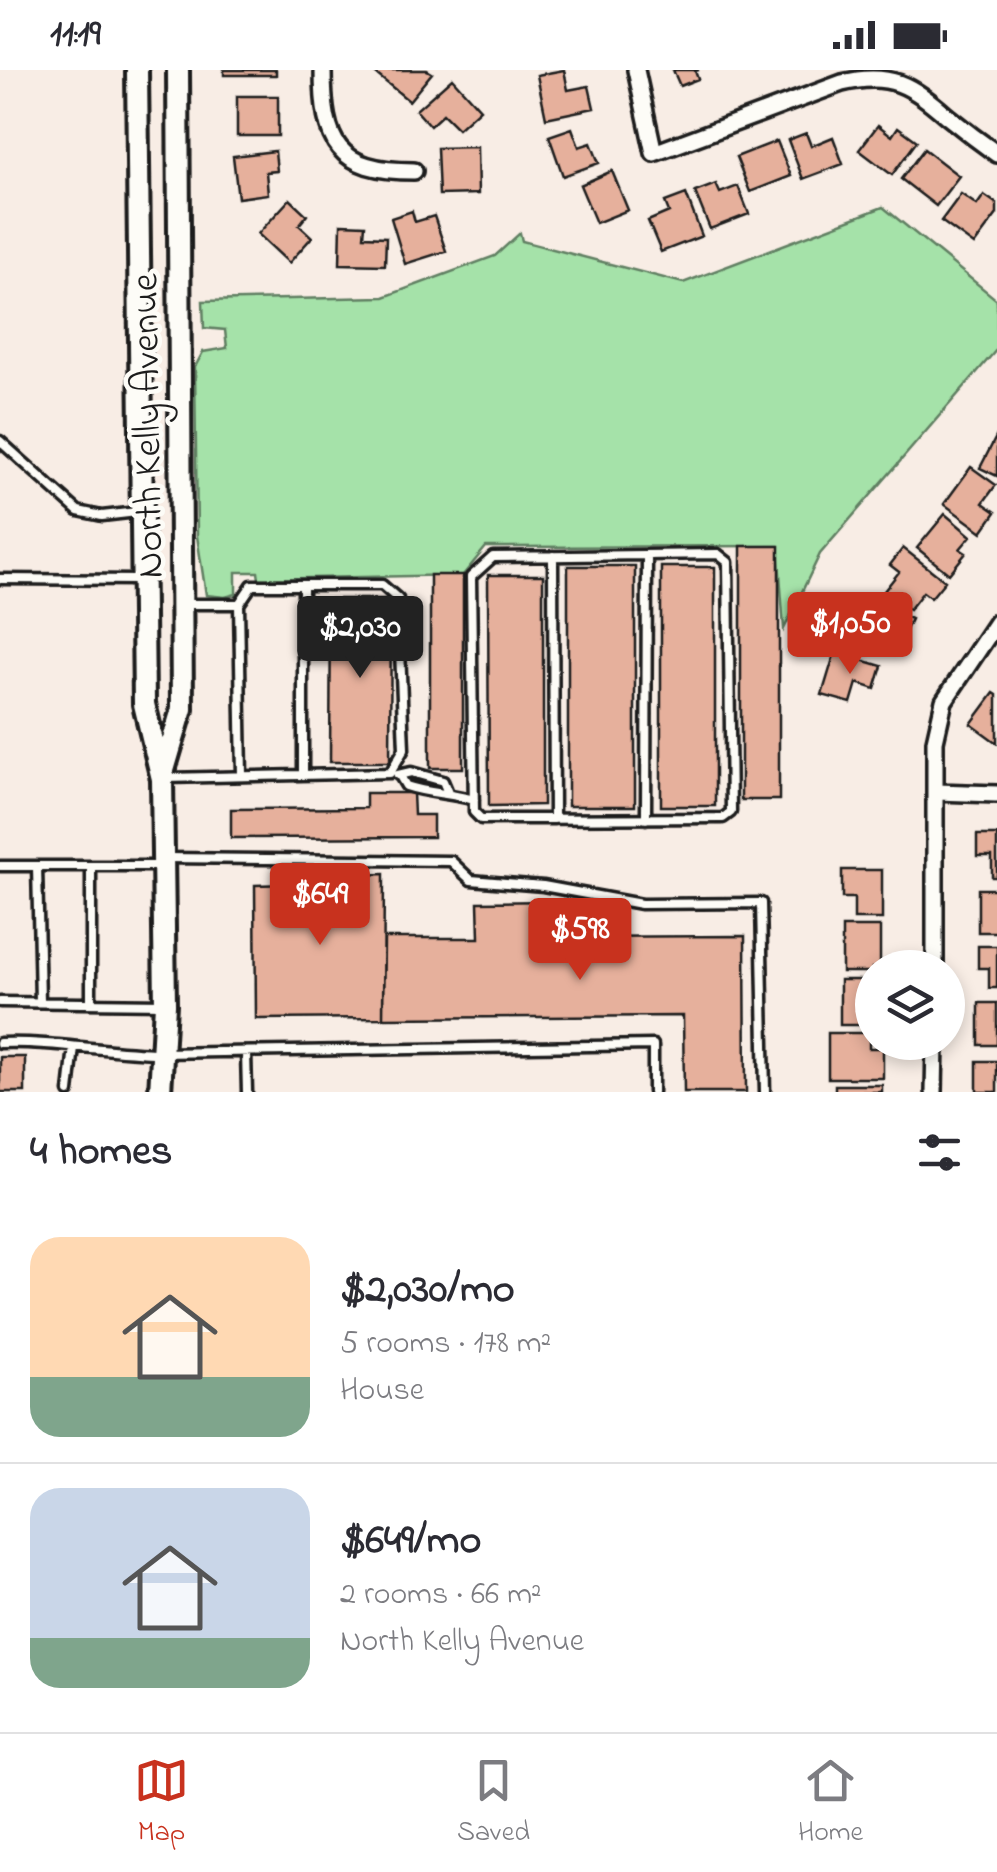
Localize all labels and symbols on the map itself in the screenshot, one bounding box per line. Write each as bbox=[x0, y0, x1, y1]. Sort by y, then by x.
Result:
street label: North Kelly Avenue bbox=[117, 273, 182, 579]
pin: $1,050 bbox=[769, 592, 931, 677]
pin: $2,030 bbox=[279, 596, 441, 681]
pin: $649 bbox=[261, 863, 379, 948]
pin: $598 bbox=[521, 898, 639, 983]

